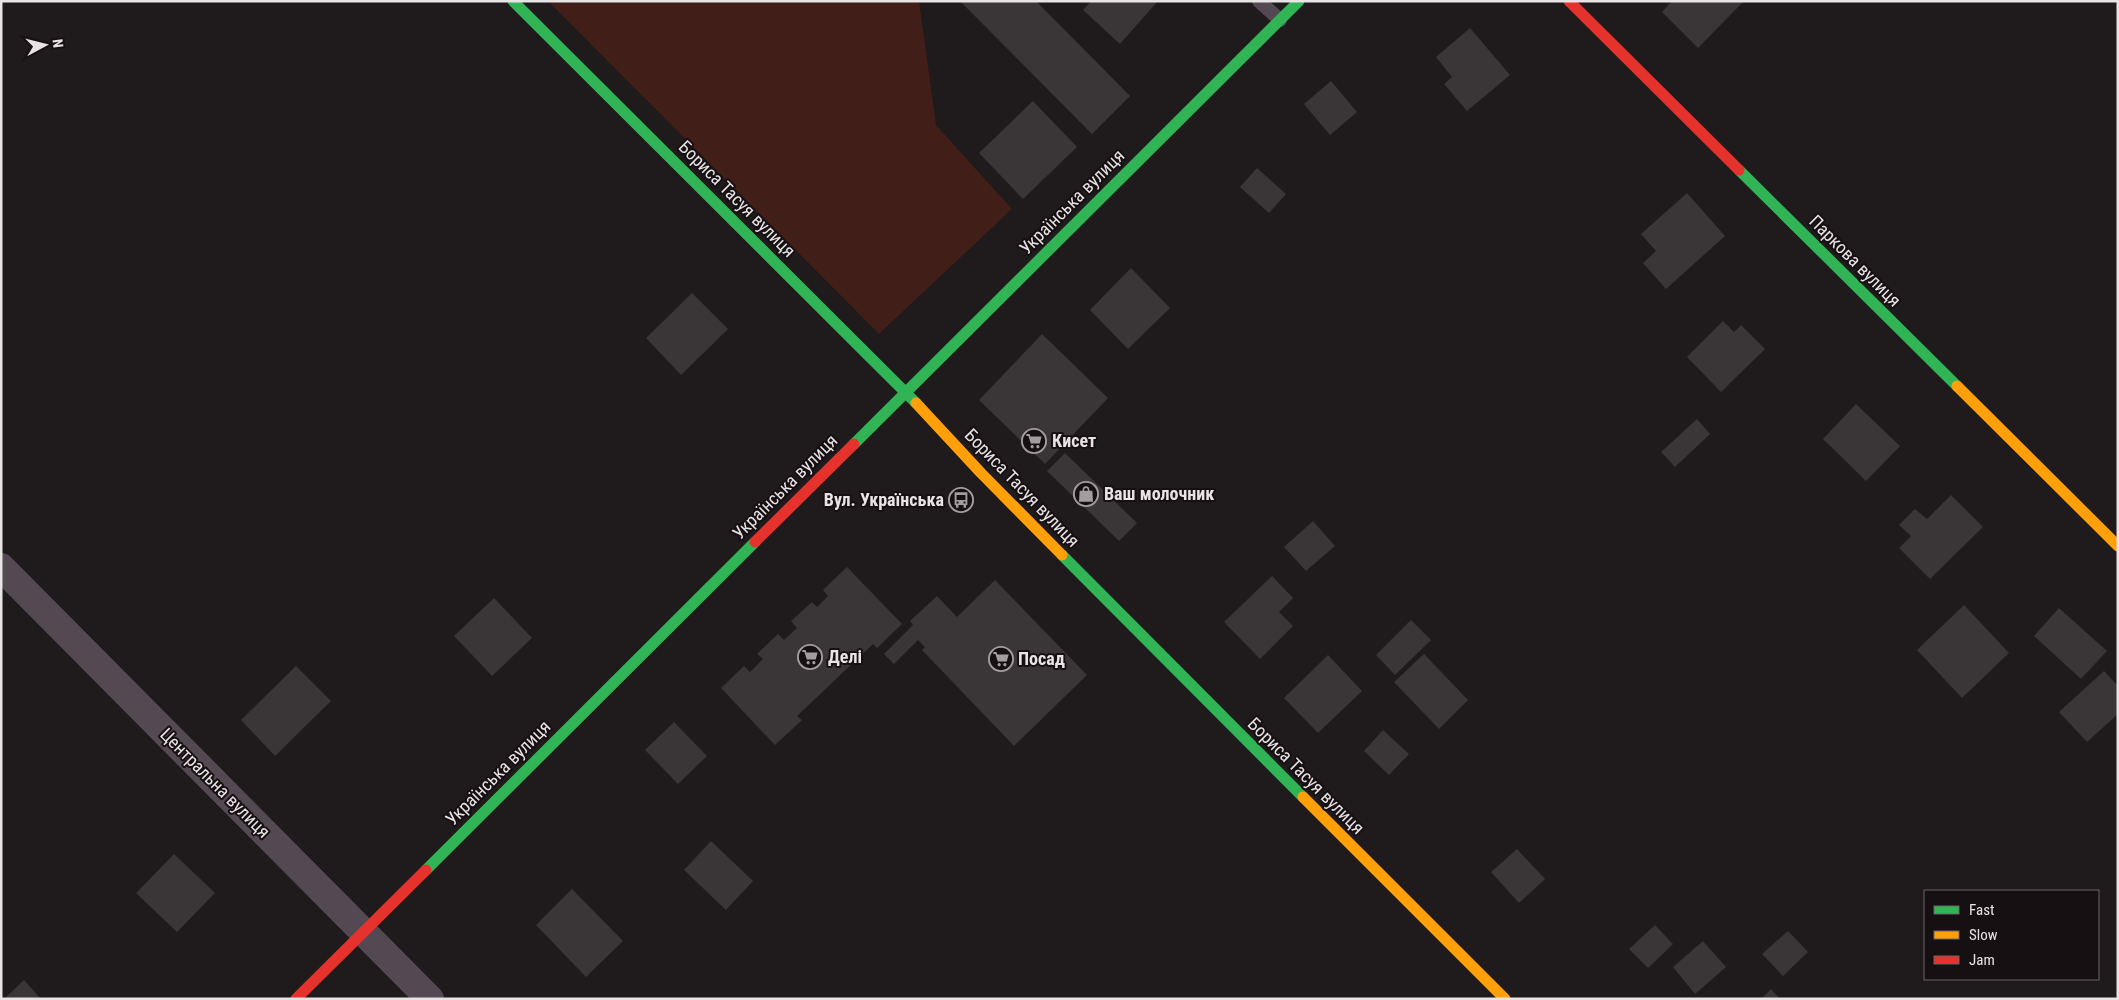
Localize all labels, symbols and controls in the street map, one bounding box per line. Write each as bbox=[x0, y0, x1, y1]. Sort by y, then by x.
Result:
north arrow bbox=[20, 20, 70, 70]
text: N bbox=[49, 38, 66, 49]
street label: Бориса Тасуя вулиця bbox=[675, 136, 800, 261]
street label: Українська вулиця bbox=[1015, 145, 1128, 258]
street label: Паркова вулиця bbox=[1805, 211, 1905, 311]
street label: Бориса Тасуя вулиця bbox=[961, 424, 1084, 551]
supermarket icon: Кисет bbox=[1021, 428, 1047, 454]
street label: Українська вулиця bbox=[728, 430, 841, 543]
place label: Кисет bbox=[1052, 430, 1096, 451]
shop icon: Ваш молочник bbox=[1073, 481, 1099, 507]
place label: Ваш молочник bbox=[1104, 483, 1214, 504]
bus stop icon: Вул. Українська bbox=[948, 487, 974, 513]
place label: Вул. Українська bbox=[824, 489, 944, 510]
supermarket icon: Делі bbox=[797, 644, 823, 670]
place label: Делі bbox=[828, 646, 862, 667]
supermarket icon: Посад bbox=[988, 646, 1014, 672]
place label: Посад bbox=[1018, 648, 1065, 669]
street label: Бориса Тасуя вулиця bbox=[1244, 713, 1369, 838]
street label: Українська вулиця bbox=[441, 716, 554, 829]
street label: Центральна вулиця bbox=[156, 723, 275, 842]
legend bbox=[1924, 890, 2099, 980]
text: Fast bbox=[1969, 901, 1994, 919]
text: Slow bbox=[1969, 926, 1998, 944]
text: Jam bbox=[1969, 951, 1995, 969]

